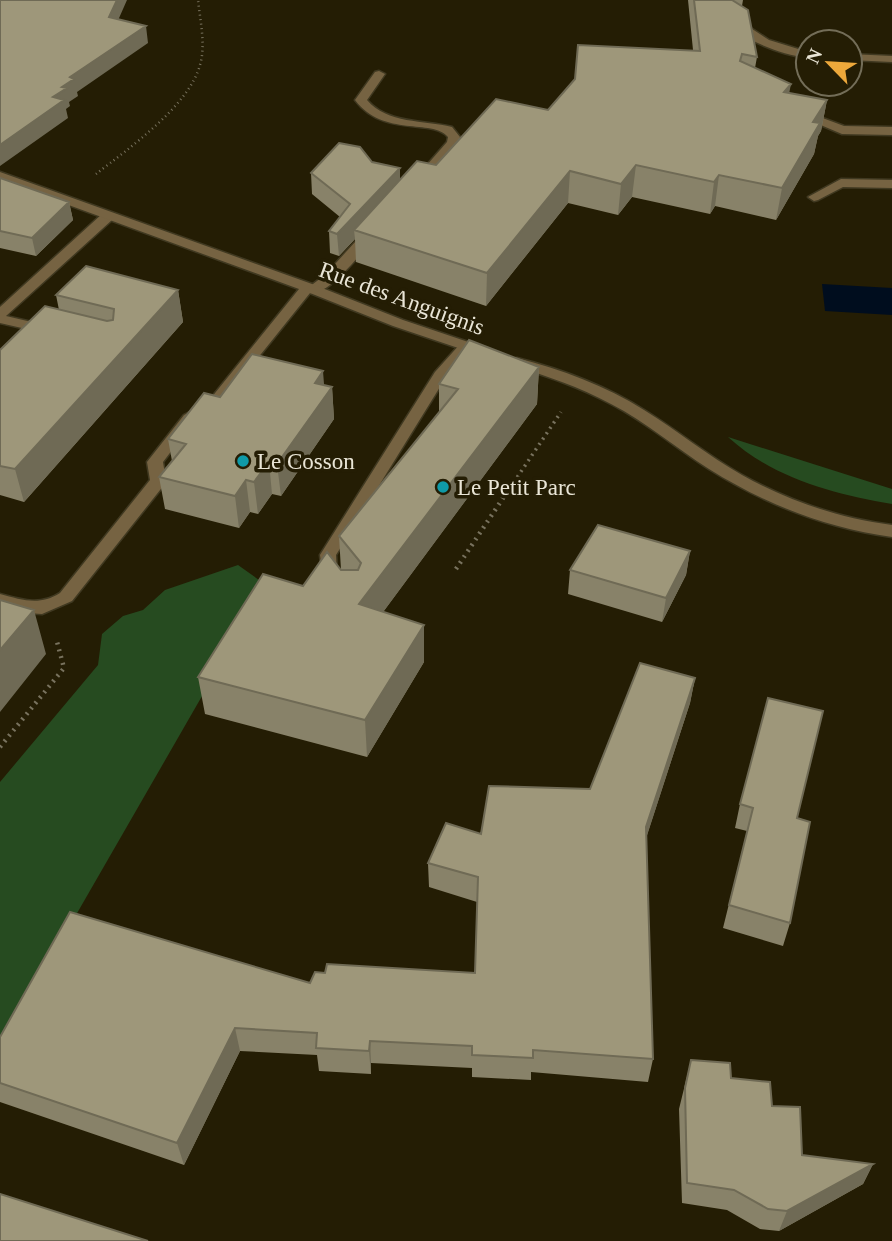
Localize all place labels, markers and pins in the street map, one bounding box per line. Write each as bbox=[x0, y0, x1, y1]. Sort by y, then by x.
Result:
place label: Le Cosson bbox=[257, 449, 355, 474]
marker: Le Cosson bbox=[235, 453, 251, 469]
place label: Le Petit Parc bbox=[457, 475, 576, 500]
marker: Le Petit Parc bbox=[435, 479, 451, 495]

